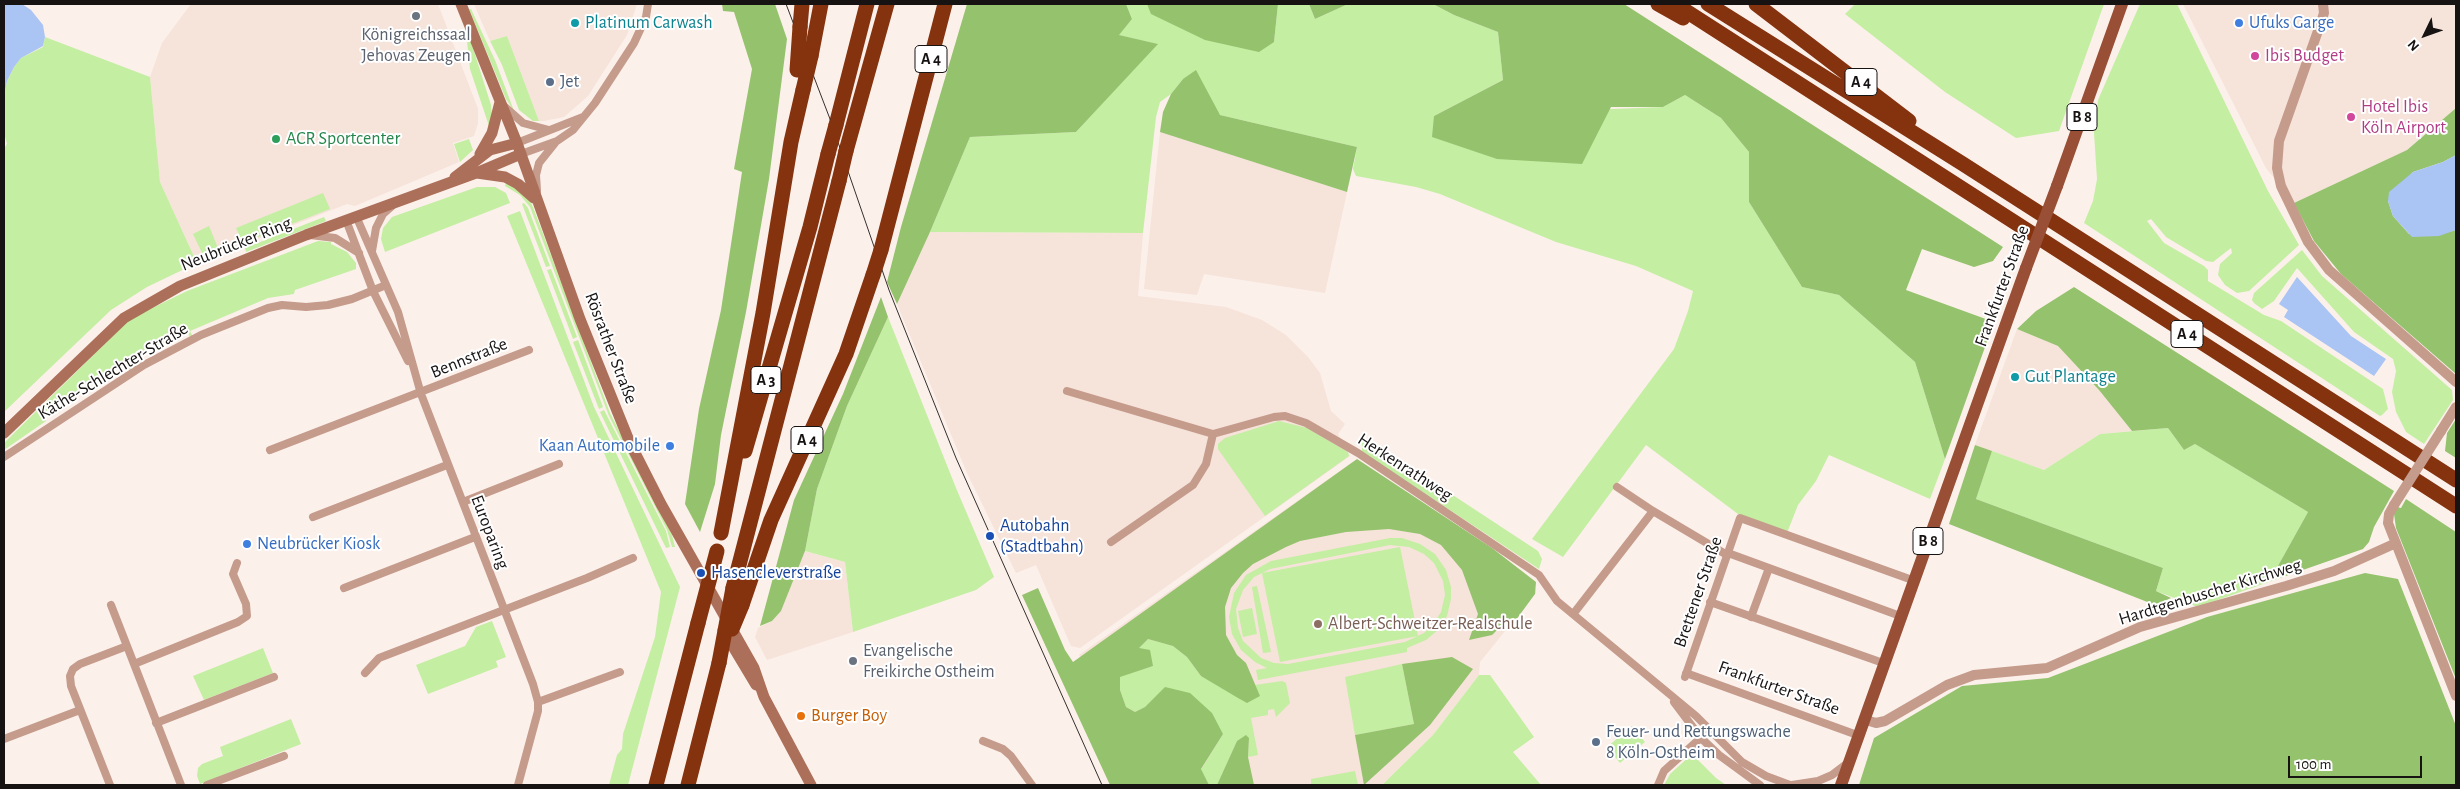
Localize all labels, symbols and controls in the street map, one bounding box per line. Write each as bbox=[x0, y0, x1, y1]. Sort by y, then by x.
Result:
marker: Königreichssaal Jehovas Zeugen bbox=[410, 10, 422, 22]
north arrow bbox=[2400, 10, 2450, 60]
place label: Platinum Carwash bbox=[585, 12, 713, 34]
place label: Ufuks Garge bbox=[2249, 12, 2334, 34]
marker: Platinum Carwash bbox=[569, 17, 581, 29]
marker: Ufuks Garge bbox=[2233, 17, 2245, 29]
place label: Königreichssaal Jehovas Zeugen bbox=[361, 24, 471, 66]
text: N bbox=[2405, 37, 2422, 53]
place label: Ibis Budget bbox=[2265, 45, 2344, 67]
road number: A 4 bbox=[915, 46, 947, 72]
marker: Ibis Budget bbox=[2249, 50, 2261, 62]
road number: A 4 bbox=[1845, 68, 1877, 95]
place label: Jet bbox=[560, 71, 579, 93]
marker: Jet bbox=[544, 76, 556, 88]
place label: Hotel Ibis Köln Airport bbox=[2361, 96, 2446, 138]
road number: B 8 bbox=[2067, 104, 2097, 130]
marker: Hotel Ibis Köln Airport bbox=[2345, 111, 2357, 123]
place label: ACR Sportcenter bbox=[286, 128, 400, 150]
marker: ACR Sportcenter bbox=[270, 133, 282, 145]
street label: Neubrücker Ring bbox=[177, 212, 295, 276]
street label: Frankfurter Straße bbox=[1970, 222, 2034, 350]
street label: Rösrather Straße bbox=[580, 289, 642, 407]
street label: Käthe-Schlechter-Straße bbox=[34, 318, 192, 424]
road number: A 4 bbox=[2171, 320, 2203, 348]
street label: Bennstraße bbox=[427, 333, 511, 383]
road number: A 3 bbox=[751, 366, 781, 394]
place label: Gut Plantage bbox=[2025, 366, 2116, 388]
marker: Gut Plantage bbox=[2009, 371, 2021, 383]
road number: A 4 bbox=[791, 426, 823, 454]
street label: Herkenrathweg bbox=[1353, 428, 1457, 506]
place label: Kaan Automobile bbox=[539, 435, 660, 457]
marker: Kaan Automobile bbox=[664, 440, 676, 452]
street label: Europaring bbox=[466, 492, 514, 572]
place label: Autobahn (Stadtbahn) bbox=[1000, 515, 1084, 558]
road number: B 8 bbox=[1913, 528, 1943, 554]
marker: Autobahn (Stadtbahn) bbox=[984, 530, 996, 542]
place label: Neubrücker Kiosk bbox=[257, 533, 380, 555]
street label: Brettener Straße bbox=[1669, 534, 1727, 650]
marker: Neubrücker Kiosk bbox=[241, 538, 253, 550]
street label: Hardtgenbuscher Kirchweg bbox=[2116, 554, 2304, 630]
place label: Hasencleverstraße bbox=[711, 562, 841, 584]
marker: Hasencleverstraße bbox=[695, 567, 707, 579]
place label: Albert-Schweitzer-Realschule bbox=[1328, 613, 1533, 635]
marker: Albert-Schweitzer-Realschule bbox=[1312, 618, 1324, 630]
place label: Evangelische Freikirche Ostheim bbox=[863, 640, 995, 682]
marker: Evangelische Freikirche Ostheim bbox=[847, 655, 859, 667]
street label: Frankfurter Straße bbox=[1715, 656, 1843, 720]
place label: Burger Boy bbox=[811, 705, 887, 727]
marker: Burger Boy bbox=[795, 710, 807, 722]
place label: Feuer- und Rettungswache 8 Köln-Ostheim bbox=[1606, 721, 1791, 764]
marker: Feuer- und Rettungswache 8 Köln-Ostheim bbox=[1590, 736, 1602, 748]
scale bar bbox=[2290, 746, 2424, 778]
text: 100 m bbox=[2296, 757, 2331, 772]

